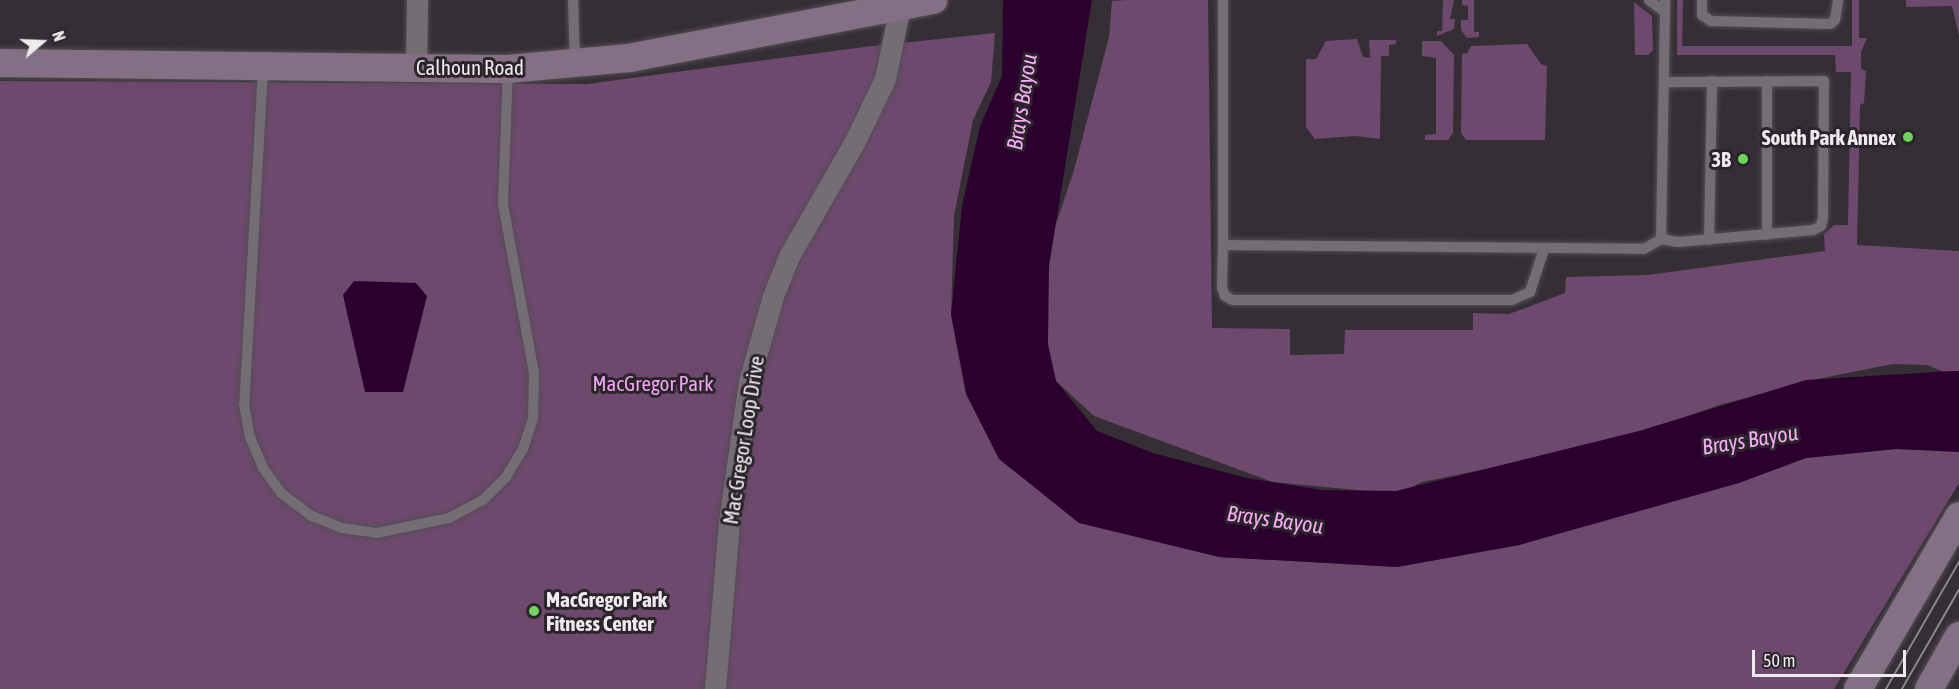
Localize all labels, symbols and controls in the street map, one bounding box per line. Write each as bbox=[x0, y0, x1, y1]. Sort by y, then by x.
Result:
north arrow bbox=[12, 12, 72, 72]
text: N bbox=[49, 29, 69, 44]
water label: Brays Bayou bbox=[1001, 52, 1043, 152]
street label: Calhoun Road bbox=[416, 54, 524, 80]
place label: South Park Annex bbox=[1762, 124, 1896, 150]
marker: South Park Annex bbox=[1901, 130, 1915, 144]
place label: 3B bbox=[1711, 146, 1731, 172]
marker: 3B bbox=[1736, 152, 1750, 166]
street label: Mac Gregor Loop Drive bbox=[717, 354, 769, 526]
park label: MacGregor Park bbox=[592, 370, 714, 396]
water label: Brays Bayou bbox=[1700, 419, 1800, 461]
water label: Brays Bayou bbox=[1225, 500, 1325, 540]
place label: MacGregor Park Fitness Center bbox=[546, 586, 667, 636]
marker: MacGregor Park Fitness Center bbox=[527, 604, 541, 618]
scale bar bbox=[1755, 638, 1910, 676]
text: 50 m bbox=[1763, 650, 1795, 671]

